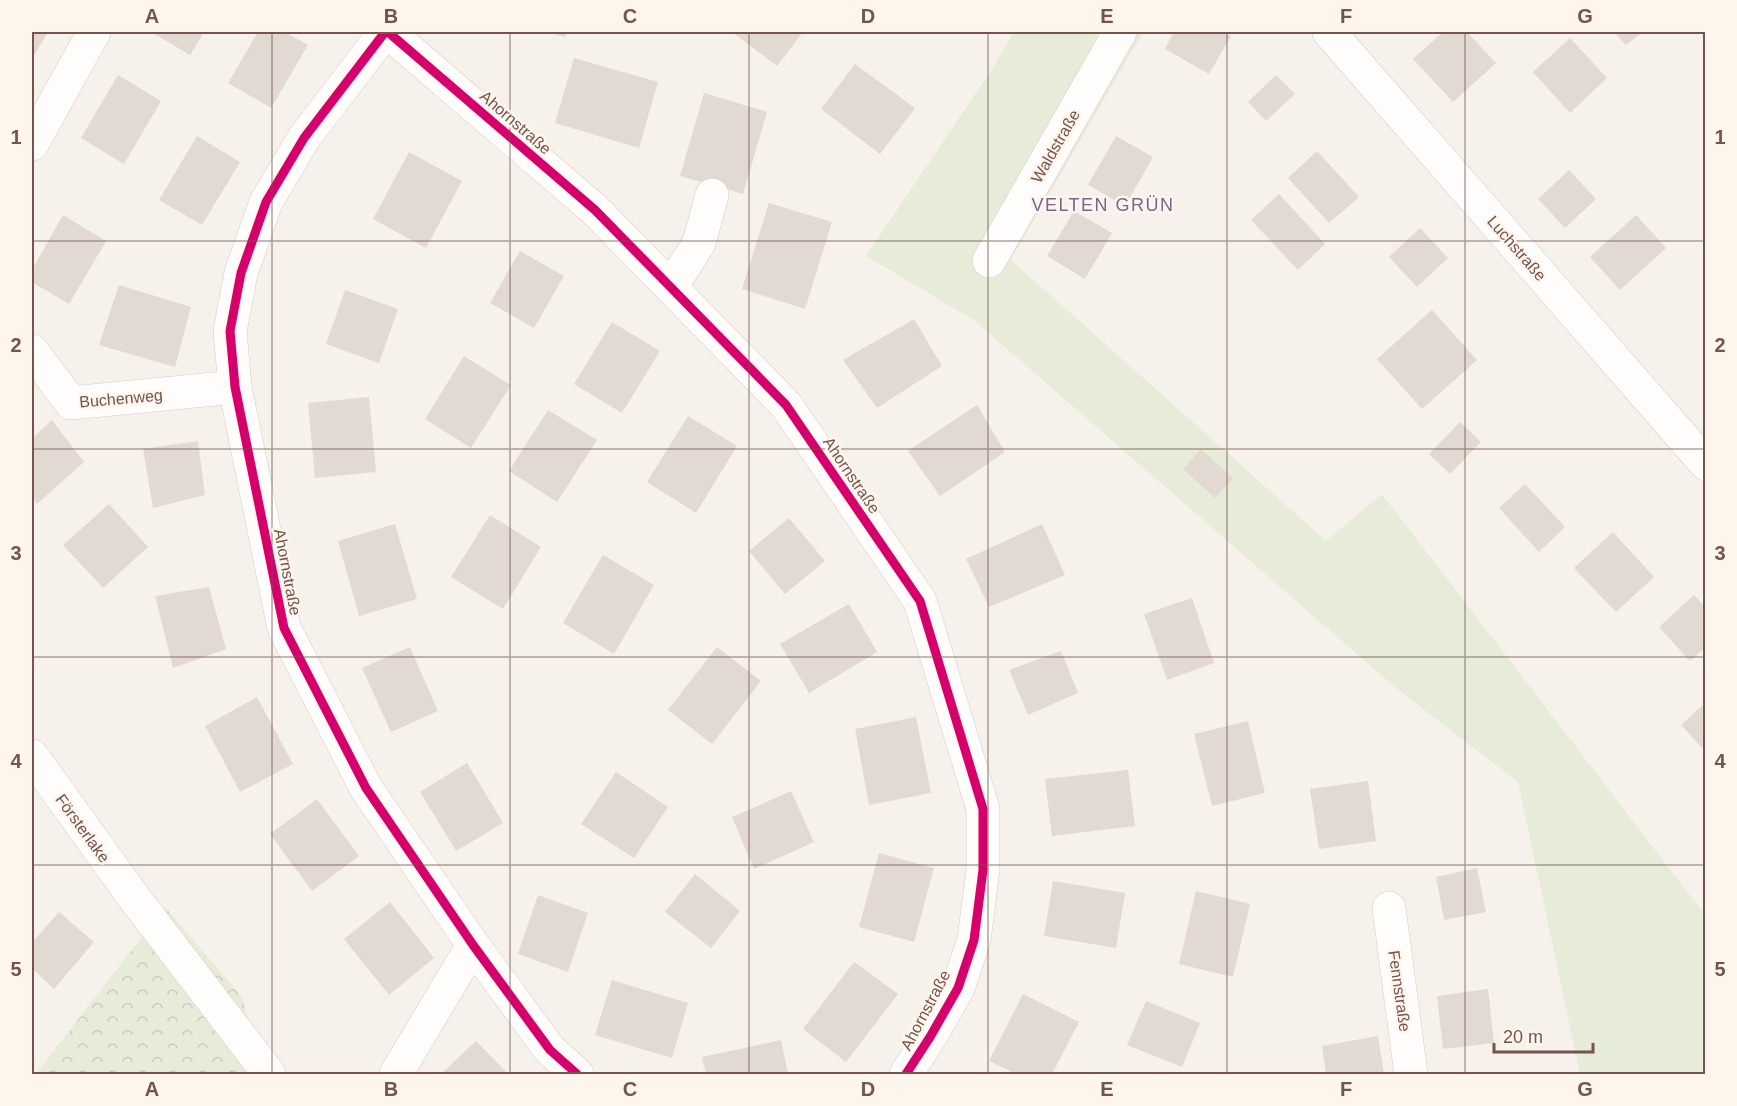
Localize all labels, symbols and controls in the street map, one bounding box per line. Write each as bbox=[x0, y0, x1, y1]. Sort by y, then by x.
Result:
text: A bbox=[145, 5, 159, 27]
text: B bbox=[384, 5, 398, 27]
text: C bbox=[623, 5, 637, 27]
text: D bbox=[861, 5, 875, 27]
text: E bbox=[1100, 5, 1114, 27]
text: F bbox=[1340, 5, 1352, 27]
text: G bbox=[1577, 5, 1593, 27]
street label: Ahornstraße bbox=[477, 87, 555, 158]
street label: Waldstraße bbox=[1028, 107, 1083, 186]
text: 1 bbox=[10, 126, 22, 148]
text: 1 bbox=[1714, 126, 1726, 148]
district label: VELTEN GRÜN bbox=[1031, 195, 1175, 215]
street label: Luchstraße bbox=[1484, 213, 1549, 284]
text: 2 bbox=[10, 334, 22, 356]
text: 2 bbox=[1714, 334, 1726, 356]
street label: Buchenweg bbox=[79, 386, 163, 411]
street label: Ahornstraße bbox=[820, 434, 883, 517]
street label: Ahornstraße bbox=[271, 527, 304, 617]
text: 3 bbox=[10, 542, 22, 564]
text: 3 bbox=[1714, 542, 1726, 564]
text: 4 bbox=[10, 750, 22, 772]
text: 4 bbox=[1714, 750, 1726, 772]
street label: Försterlake bbox=[52, 791, 113, 866]
street label: Fennstraße bbox=[1385, 949, 1414, 1033]
text: 5 bbox=[10, 958, 22, 980]
text: 5 bbox=[1714, 958, 1726, 980]
street label: Ahornstraße bbox=[897, 967, 954, 1053]
scale bar bbox=[1494, 1016, 1593, 1054]
text: 20 m bbox=[1503, 1027, 1543, 1047]
text: A bbox=[145, 1078, 159, 1100]
text: B bbox=[384, 1078, 398, 1100]
text: C bbox=[623, 1078, 637, 1100]
text: D bbox=[861, 1078, 875, 1100]
text: E bbox=[1100, 1078, 1114, 1100]
text: F bbox=[1340, 1078, 1352, 1100]
text: G bbox=[1577, 1078, 1593, 1100]

